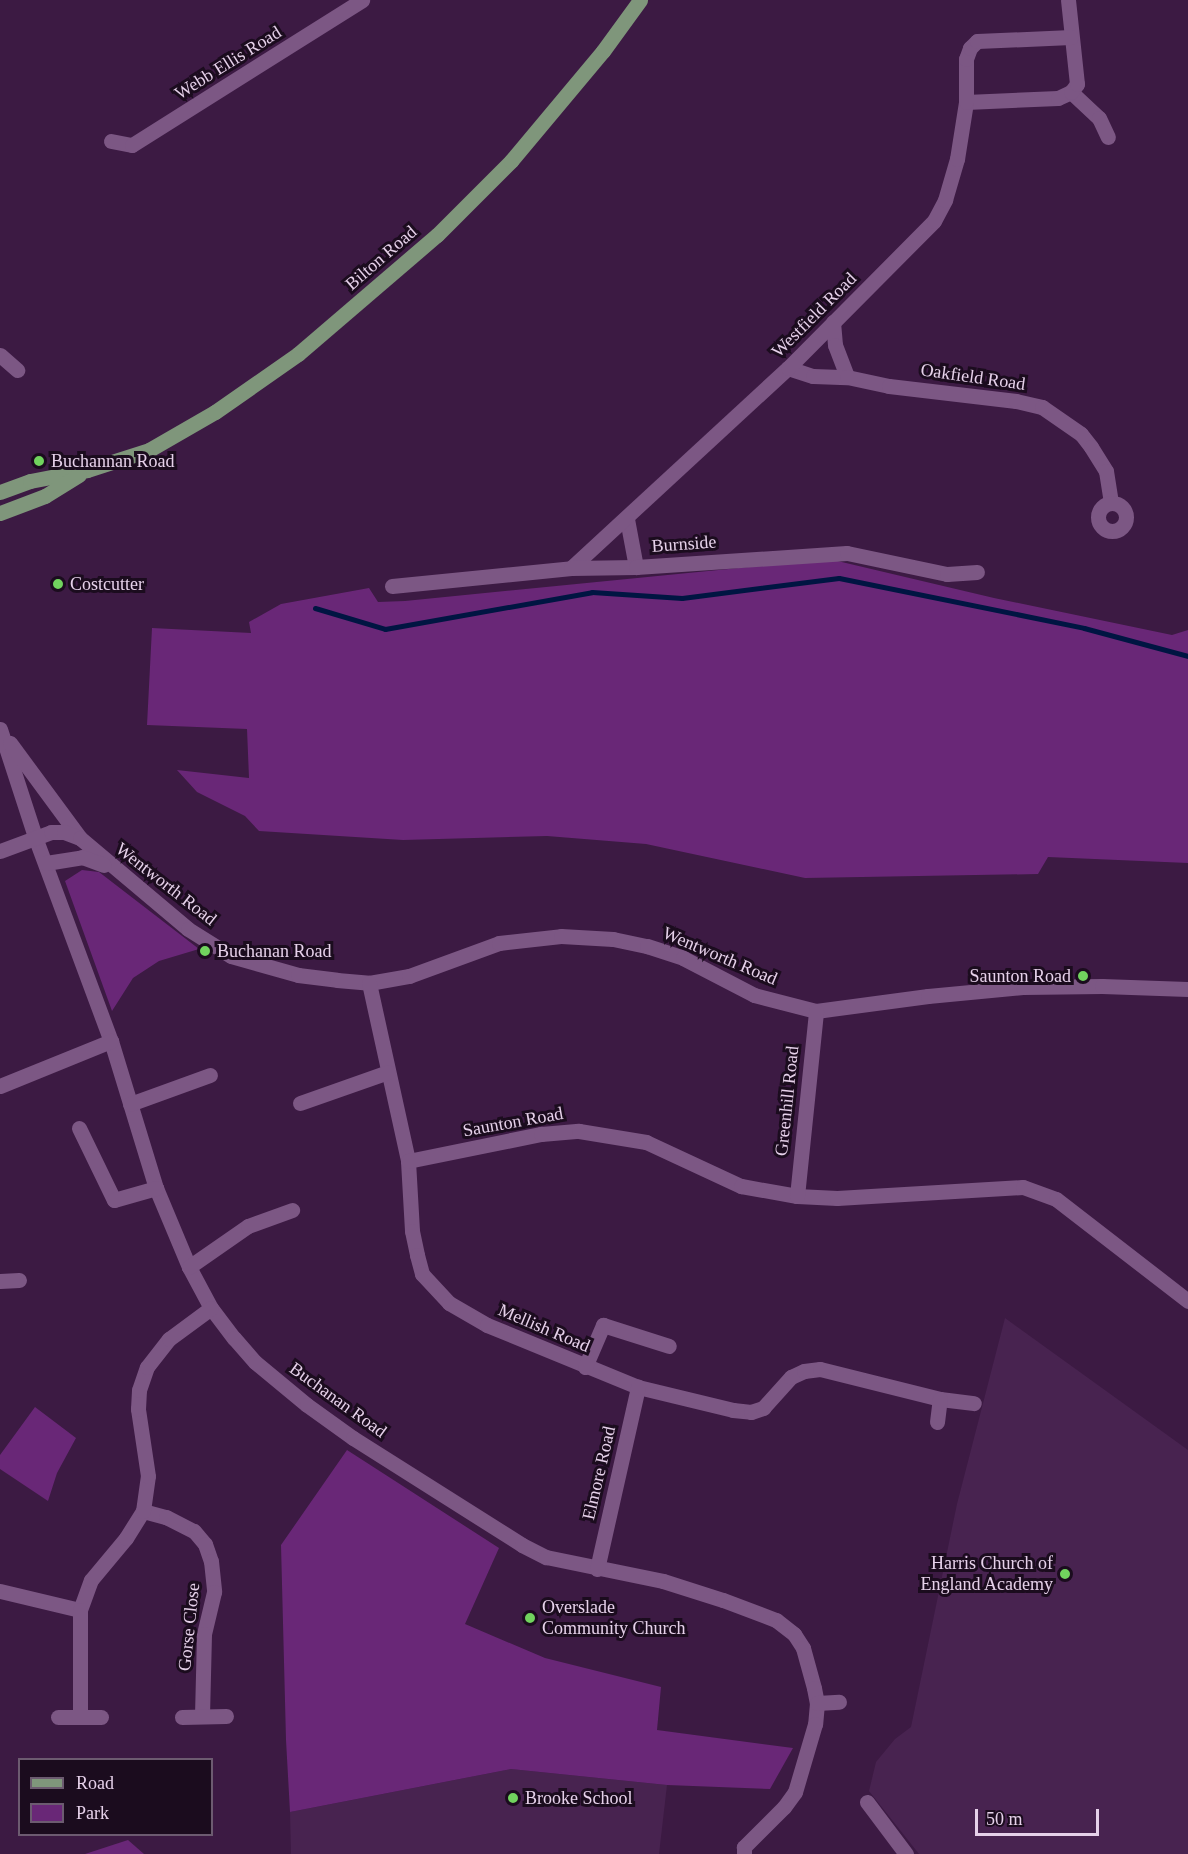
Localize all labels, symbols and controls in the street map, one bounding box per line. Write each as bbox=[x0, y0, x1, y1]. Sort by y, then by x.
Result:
street label: Webb Ellis Road bbox=[171, 22, 285, 104]
street label: Bilton Road bbox=[341, 221, 421, 295]
street label: Westfield Road bbox=[767, 268, 861, 362]
street label: Oakfield Road bbox=[919, 359, 1027, 395]
place label: Buchannan Road bbox=[51, 450, 174, 472]
marker: Buchannan Road bbox=[32, 454, 46, 468]
street label: Burnside bbox=[651, 531, 717, 557]
place label: Costcutter bbox=[70, 573, 144, 595]
marker: Costcutter bbox=[51, 577, 65, 591]
street label: Wentworth Road bbox=[111, 838, 221, 930]
street label: Wentworth Road bbox=[660, 922, 780, 990]
place label: Buchanan Road bbox=[217, 940, 331, 962]
marker: Buchanan Road bbox=[198, 944, 212, 958]
place label: Saunton Road bbox=[970, 965, 1071, 987]
marker: Saunton Road bbox=[1076, 969, 1090, 983]
street label: Greenhill Road bbox=[770, 1045, 804, 1157]
street label: Saunton Road bbox=[461, 1103, 565, 1141]
street label: Mellish Road bbox=[495, 1299, 593, 1357]
street label: Buchanan Road bbox=[285, 1358, 391, 1442]
street label: Elmore Road bbox=[578, 1424, 620, 1522]
place label: Harris Church of England Academy bbox=[920, 1553, 1053, 1596]
marker: Harris Church of England Academy bbox=[1058, 1567, 1072, 1581]
street label: Gorse Close bbox=[174, 1582, 204, 1672]
place label: Overslade Community Church bbox=[542, 1597, 685, 1640]
marker: Overslade Community Church bbox=[523, 1611, 537, 1625]
legend bbox=[18, 1758, 213, 1836]
text: Road bbox=[76, 1773, 114, 1793]
place label: Brooke School bbox=[525, 1787, 632, 1809]
marker: Brooke School bbox=[506, 1791, 520, 1805]
scale bar bbox=[978, 1797, 1102, 1835]
text: Park bbox=[76, 1803, 109, 1823]
text: 50 m bbox=[986, 1809, 1023, 1829]

